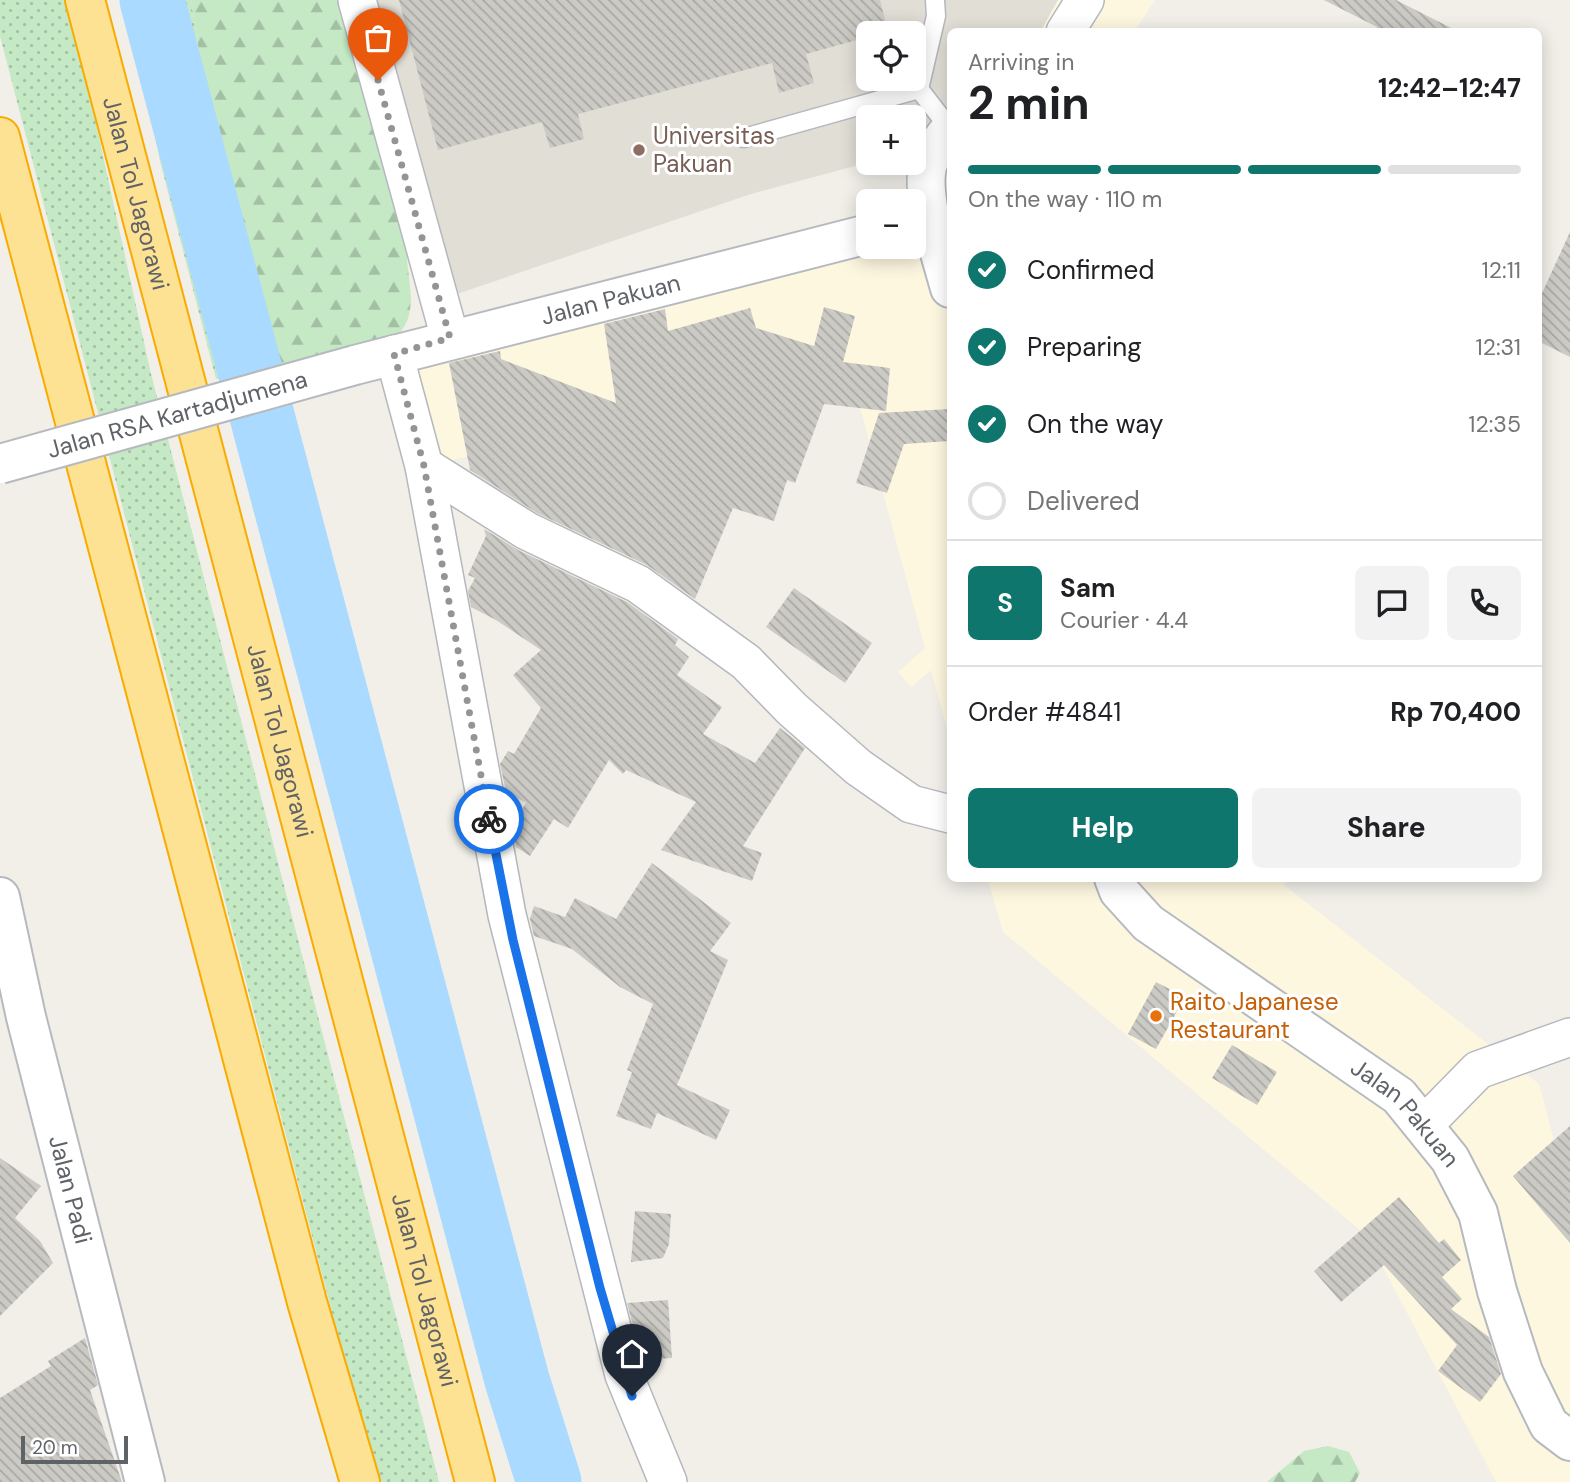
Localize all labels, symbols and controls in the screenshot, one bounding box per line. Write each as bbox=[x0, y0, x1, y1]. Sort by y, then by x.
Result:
pin bbox=[348, 8, 408, 80]
icon: bag bbox=[359, 19, 397, 57]
map controls bbox=[856, 21, 926, 259]
button: locate bbox=[856, 21, 926, 91]
text: Arriving in bbox=[968, 47, 1074, 77]
text: 12:42–12:47 bbox=[1378, 71, 1521, 105]
text: 2 min bbox=[968, 73, 1090, 133]
street label: Jalan Tol Jagorawi bbox=[96, 93, 177, 293]
button: + bbox=[856, 105, 926, 175]
place label: Universitas Pakuan bbox=[653, 120, 775, 179]
marker: Universitas Pakuan bbox=[631, 142, 647, 158]
text: On the way · 110 m bbox=[968, 184, 1162, 214]
button: − bbox=[856, 189, 926, 259]
icon: check bbox=[968, 251, 1006, 289]
text: Confirmed bbox=[1027, 253, 1154, 287]
text: 12:11 bbox=[1482, 255, 1521, 285]
street label: Jalan Pakuan bbox=[538, 267, 684, 332]
icon: check bbox=[968, 328, 1006, 366]
text: Preparing bbox=[1027, 330, 1142, 364]
text: 12:31 bbox=[1476, 332, 1521, 362]
street label: Jalan RSA Kartadjumena bbox=[44, 363, 311, 465]
icon: check bbox=[968, 405, 1006, 443]
text: On the way bbox=[1027, 407, 1163, 441]
text: 12:35 bbox=[1468, 409, 1521, 439]
text: Delivered bbox=[1027, 484, 1140, 518]
button: chat bbox=[1355, 566, 1429, 640]
button: phone bbox=[1447, 566, 1521, 640]
text: Sam bbox=[1060, 571, 1115, 605]
text: S bbox=[997, 586, 1013, 620]
text: Courier · 4.4 bbox=[1060, 605, 1188, 635]
street label: Jalan Tol Jagorawi bbox=[240, 640, 321, 841]
text: Order #4841 bbox=[968, 695, 1121, 729]
text: Rp 70,400 bbox=[1390, 695, 1521, 729]
courier bbox=[454, 784, 524, 854]
button: Help bbox=[968, 788, 1238, 868]
button: Share bbox=[1252, 788, 1521, 868]
icon: bike bbox=[470, 800, 508, 838]
place label: Raito Japanese Restaurant bbox=[1170, 986, 1339, 1045]
marker: Raito Japanese Restaurant bbox=[1148, 1008, 1164, 1024]
street label: Jalan Pakuan bbox=[1345, 1051, 1466, 1173]
street label: Jalan Padi bbox=[42, 1132, 99, 1247]
street label: Jalan Tol Jagorawi bbox=[385, 1190, 465, 1390]
pin bbox=[602, 1324, 662, 1396]
icon: home bbox=[613, 1335, 651, 1373]
scale bar bbox=[21, 1433, 128, 1465]
text: 20 m bbox=[32, 1435, 78, 1460]

